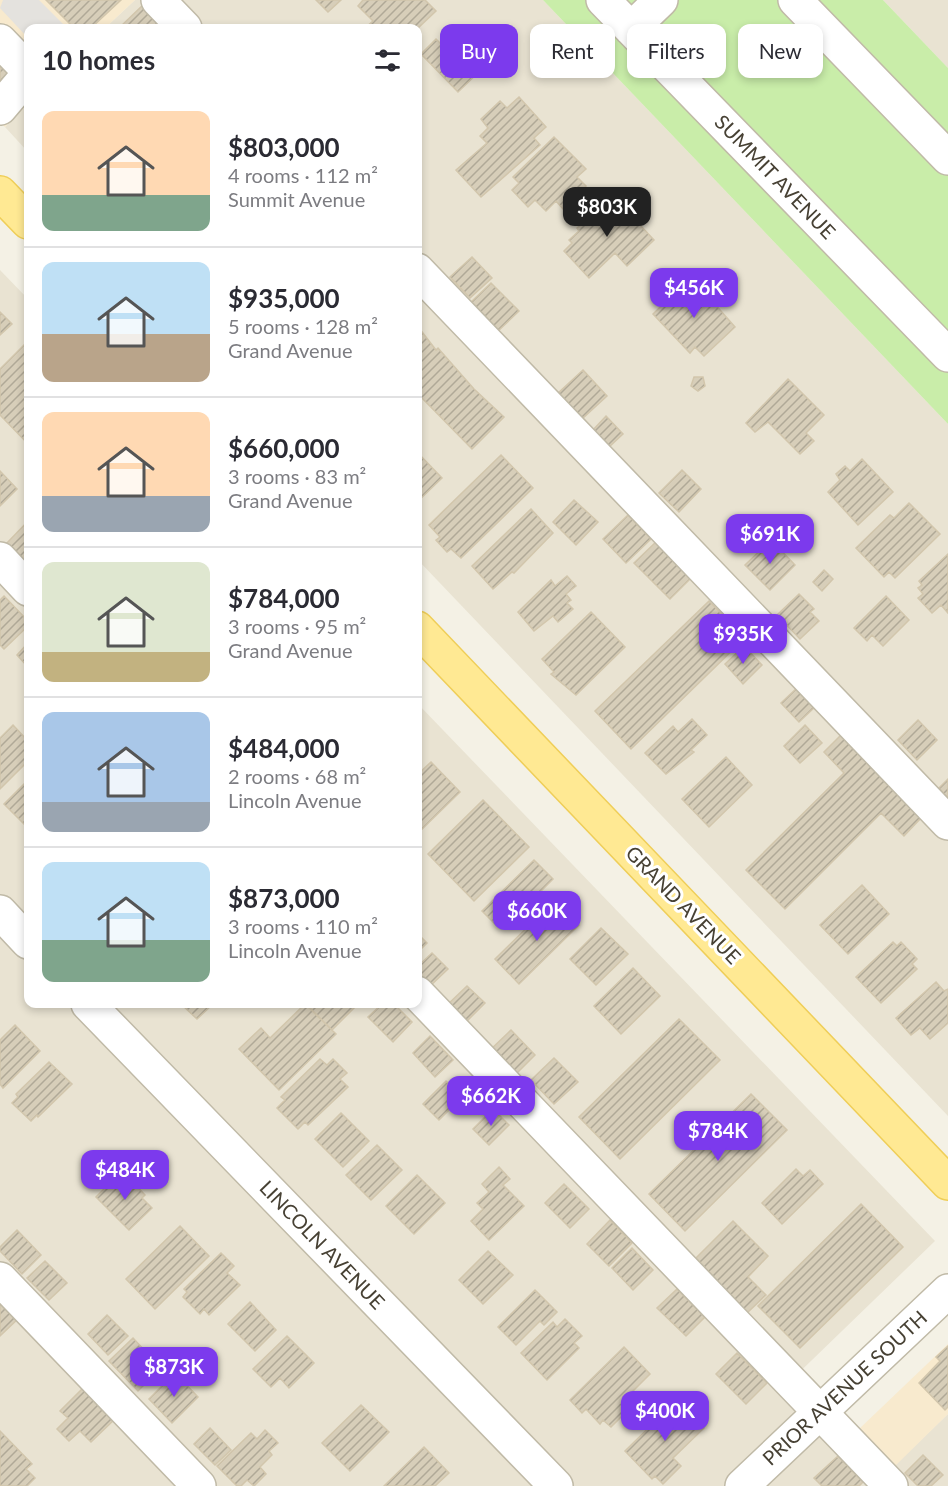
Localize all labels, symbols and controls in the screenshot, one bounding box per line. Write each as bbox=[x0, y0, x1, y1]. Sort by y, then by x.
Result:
chip: Buy bbox=[440, 24, 518, 78]
chip: Rent bbox=[530, 24, 615, 78]
chip: Filters bbox=[627, 24, 726, 78]
chip: New bbox=[738, 24, 823, 78]
text: 10 homes bbox=[42, 44, 155, 76]
icon: filters bbox=[371, 44, 404, 77]
street label: SUMMIT AVENUE bbox=[710, 109, 841, 243]
text: $803,000 bbox=[228, 131, 340, 163]
icon: home bbox=[90, 135, 162, 207]
text: 4 rooms · 112 m² bbox=[228, 163, 378, 187]
text: Summit Avenue bbox=[228, 187, 365, 211]
pin: $803K bbox=[565, 187, 649, 238]
text: $803K bbox=[577, 194, 637, 218]
pin: $456K bbox=[652, 268, 736, 319]
text: $456K bbox=[664, 275, 724, 299]
text: $935,000 bbox=[228, 282, 340, 314]
icon: home bbox=[90, 286, 162, 358]
text: 5 rooms · 128 m² bbox=[228, 314, 378, 338]
text: Grand Avenue bbox=[228, 338, 353, 362]
text: $660,000 bbox=[228, 432, 340, 464]
icon: home bbox=[90, 436, 162, 508]
text: 3 rooms · 83 m² bbox=[228, 464, 366, 488]
text: Grand Avenue bbox=[228, 488, 353, 512]
pin: $691K bbox=[728, 514, 812, 565]
text: $691K bbox=[740, 521, 800, 545]
text: $784,000 bbox=[228, 582, 340, 614]
icon: home bbox=[90, 586, 162, 658]
text: 3 rooms · 95 m² bbox=[228, 614, 366, 638]
pin: $935K bbox=[701, 614, 785, 665]
text: $935K bbox=[713, 621, 773, 645]
text: Grand Avenue bbox=[228, 638, 353, 662]
text: $484,000 bbox=[228, 732, 340, 764]
icon: home bbox=[90, 736, 162, 808]
text: 2 rooms · 68 m² bbox=[228, 764, 366, 788]
text: Lincoln Avenue bbox=[228, 788, 361, 812]
street label: GRAND AVENUE bbox=[621, 840, 746, 968]
text: $873,000 bbox=[228, 882, 340, 914]
icon: home bbox=[90, 886, 162, 958]
pin: $660K bbox=[495, 891, 579, 942]
text: $660K bbox=[507, 898, 567, 922]
text: 3 rooms · 110 m² bbox=[228, 914, 378, 938]
text: Lincoln Avenue bbox=[228, 938, 361, 962]
pin: $662K bbox=[449, 1076, 533, 1127]
text: $662K bbox=[461, 1083, 521, 1107]
pin: $784K bbox=[676, 1111, 760, 1162]
text: $784K bbox=[688, 1118, 748, 1142]
pin: $484K bbox=[83, 1150, 167, 1201]
text: $484K bbox=[95, 1157, 155, 1181]
street label: LINCOLN AVENUE bbox=[255, 1175, 390, 1314]
street label: PRIOR AVENUE SOUTH bbox=[757, 1305, 931, 1470]
pin: $873K bbox=[132, 1347, 216, 1398]
text: $873K bbox=[144, 1354, 204, 1378]
pin: $400K bbox=[623, 1391, 707, 1442]
text: $400K bbox=[635, 1398, 695, 1422]

